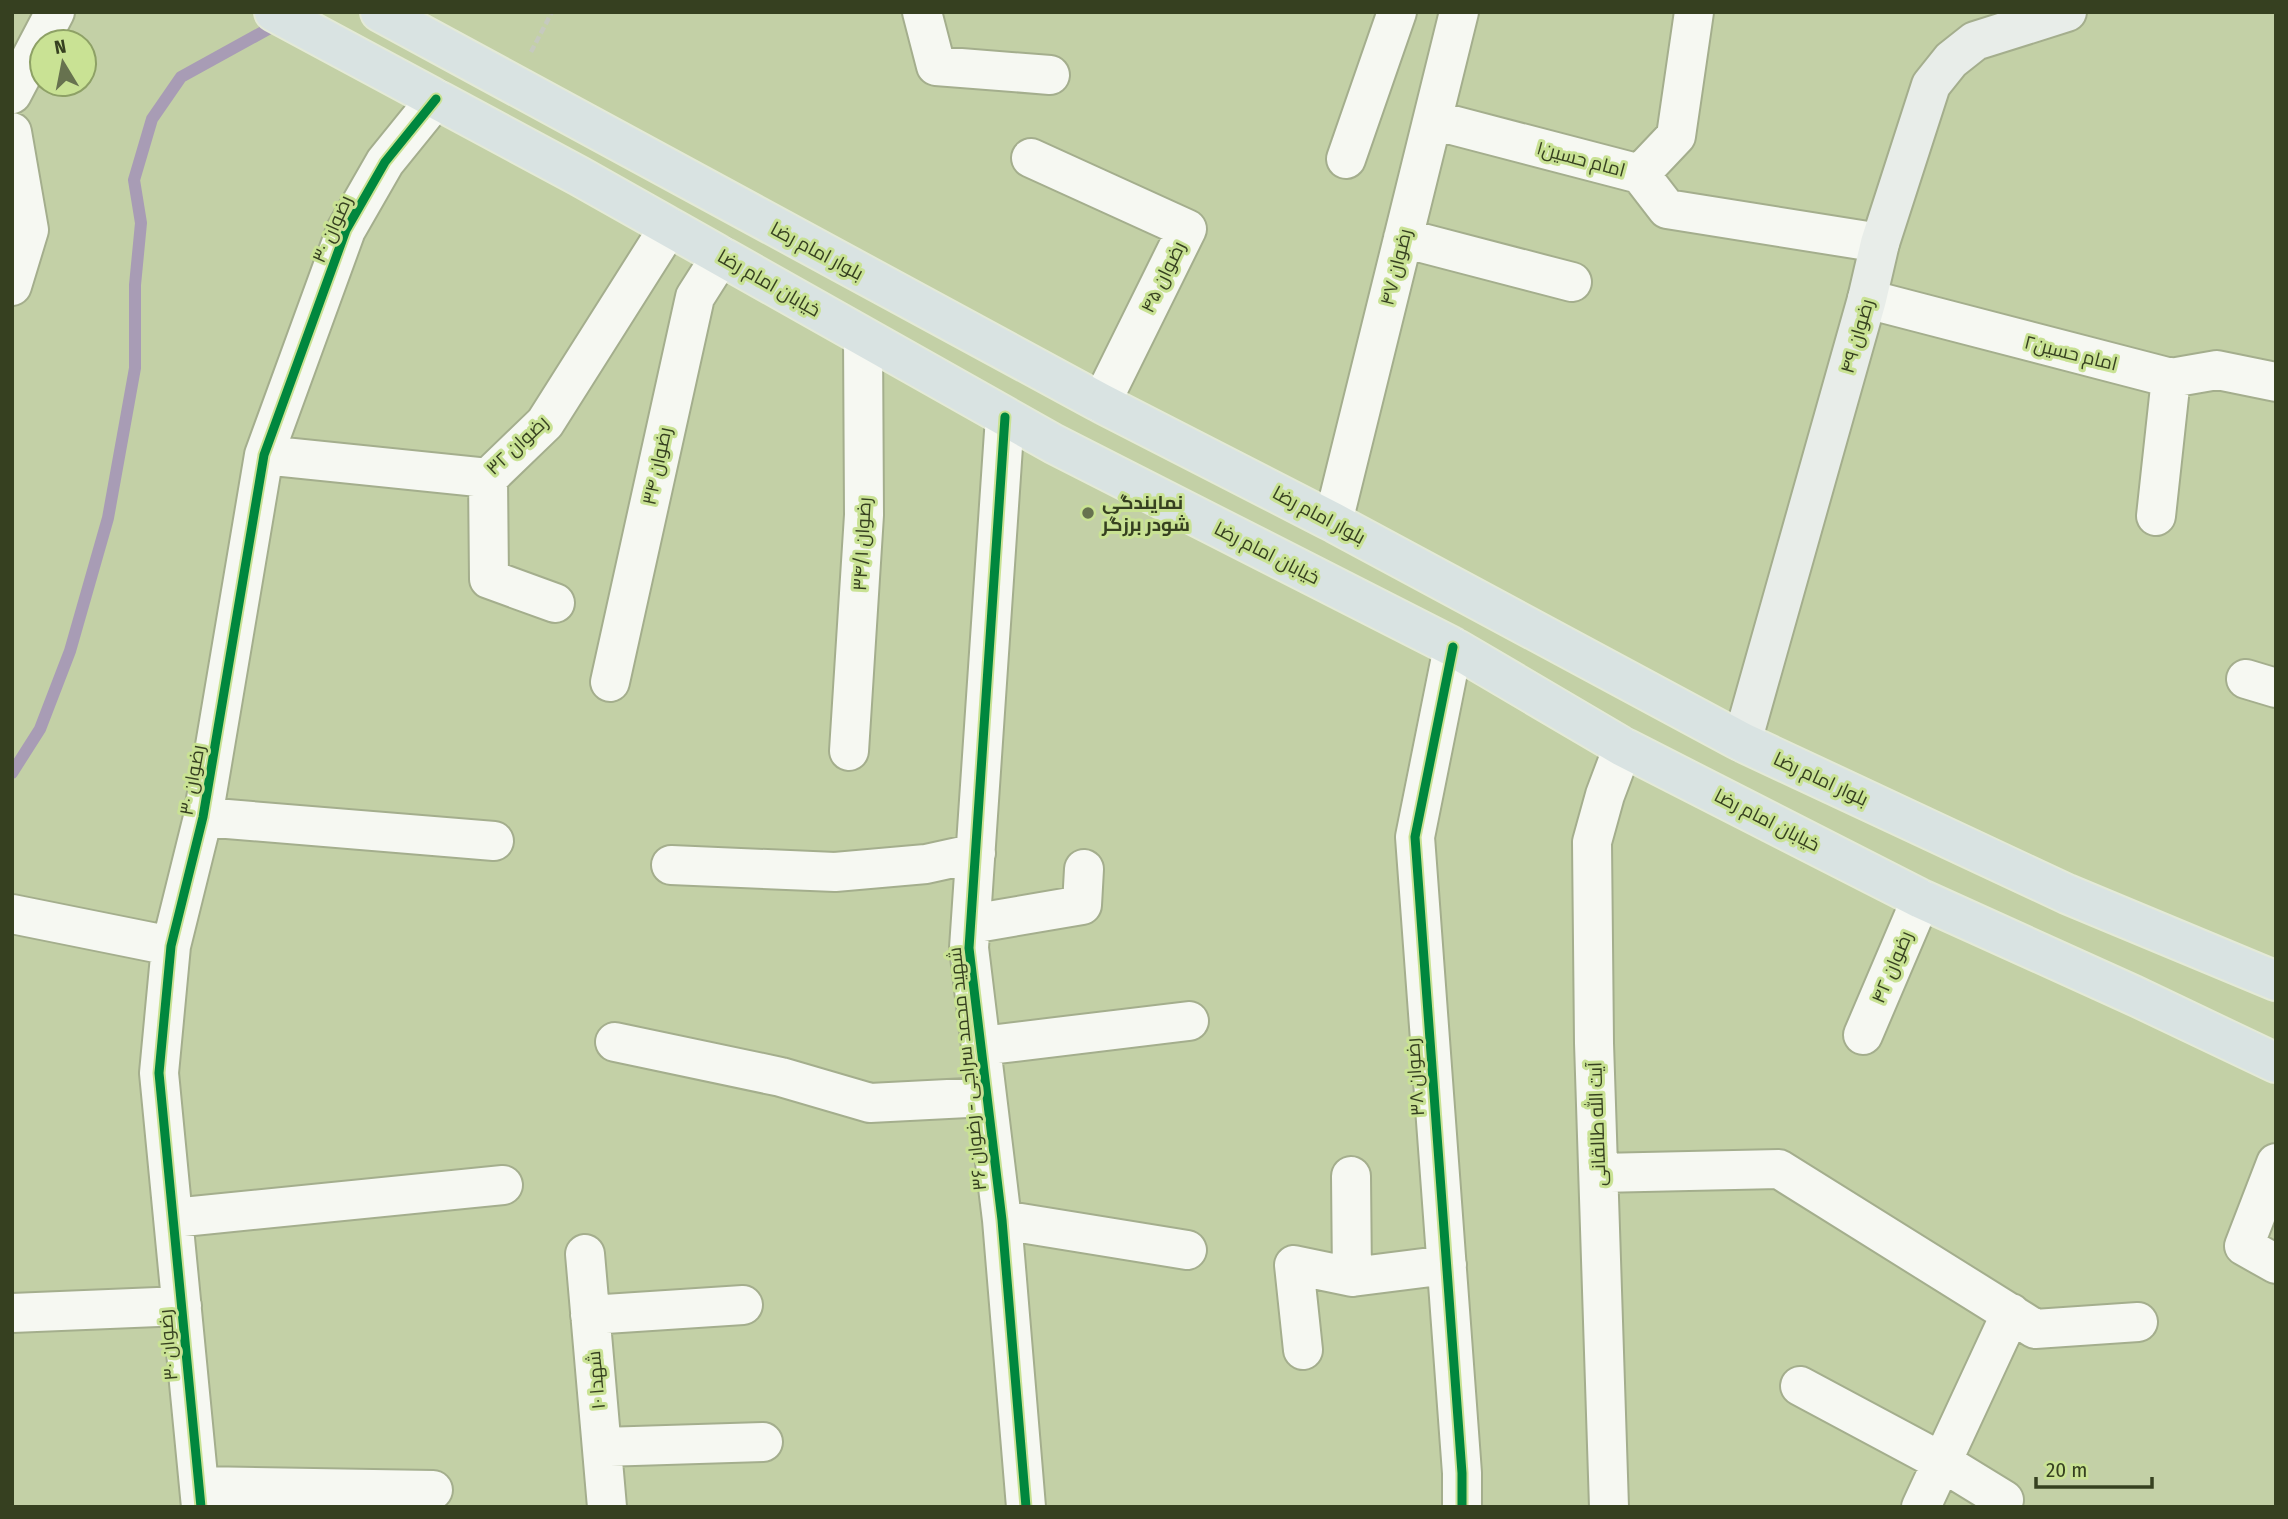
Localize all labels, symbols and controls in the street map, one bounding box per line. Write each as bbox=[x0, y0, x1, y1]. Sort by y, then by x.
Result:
north arrow bbox=[28, 28, 98, 98]
text: N bbox=[53, 34, 68, 59]
street label: امام حسین۱ bbox=[1534, 136, 1628, 184]
street label: رضوان ۳۰ bbox=[307, 192, 357, 266]
street label: بلوار امام رضا bbox=[766, 217, 867, 287]
street label: رضوان ۴۷ bbox=[1375, 226, 1417, 308]
street label: رضوان ۴۵ bbox=[1136, 237, 1190, 317]
street label: خیابان امام رضا bbox=[712, 244, 825, 323]
street label: رضوان ۴۹ bbox=[1835, 296, 1879, 376]
street label: امام حسین۲ bbox=[2022, 330, 2120, 378]
street label: رضوان ۳۲ bbox=[481, 410, 553, 480]
street label: رضوان ۳۴ bbox=[638, 425, 676, 507]
street label: بلوار امام رضا bbox=[1268, 481, 1369, 551]
place label: نمایندگی شودر برزگر bbox=[1101, 491, 1190, 537]
street label: رضوان ۳۴/۱ bbox=[848, 496, 876, 592]
marker: نمایندگی شودر برزگر bbox=[1080, 505, 1096, 521]
street label: خیابان امام رضا bbox=[1210, 517, 1323, 591]
street label: رضوان ۳۰ bbox=[174, 743, 210, 817]
street label: بلوار امام رضا bbox=[1769, 747, 1872, 813]
street label: خیابان امام رضا bbox=[1710, 784, 1823, 858]
street label: رضوان ۴۲ bbox=[1866, 927, 1918, 1007]
street label: شهید محمد سراجی - رضوان ۳۶ bbox=[943, 946, 991, 1192]
street label: رضوان ۳۸ bbox=[1401, 1037, 1429, 1117]
street label: آیت الله طالقانی bbox=[1582, 1061, 1611, 1187]
street label: رضوان ۳۰ bbox=[153, 1308, 183, 1382]
street label: شهدا ۱۰ bbox=[582, 1350, 610, 1410]
scale bar bbox=[2036, 1446, 2152, 1490]
text: 20 m bbox=[2046, 1457, 2087, 1483]

